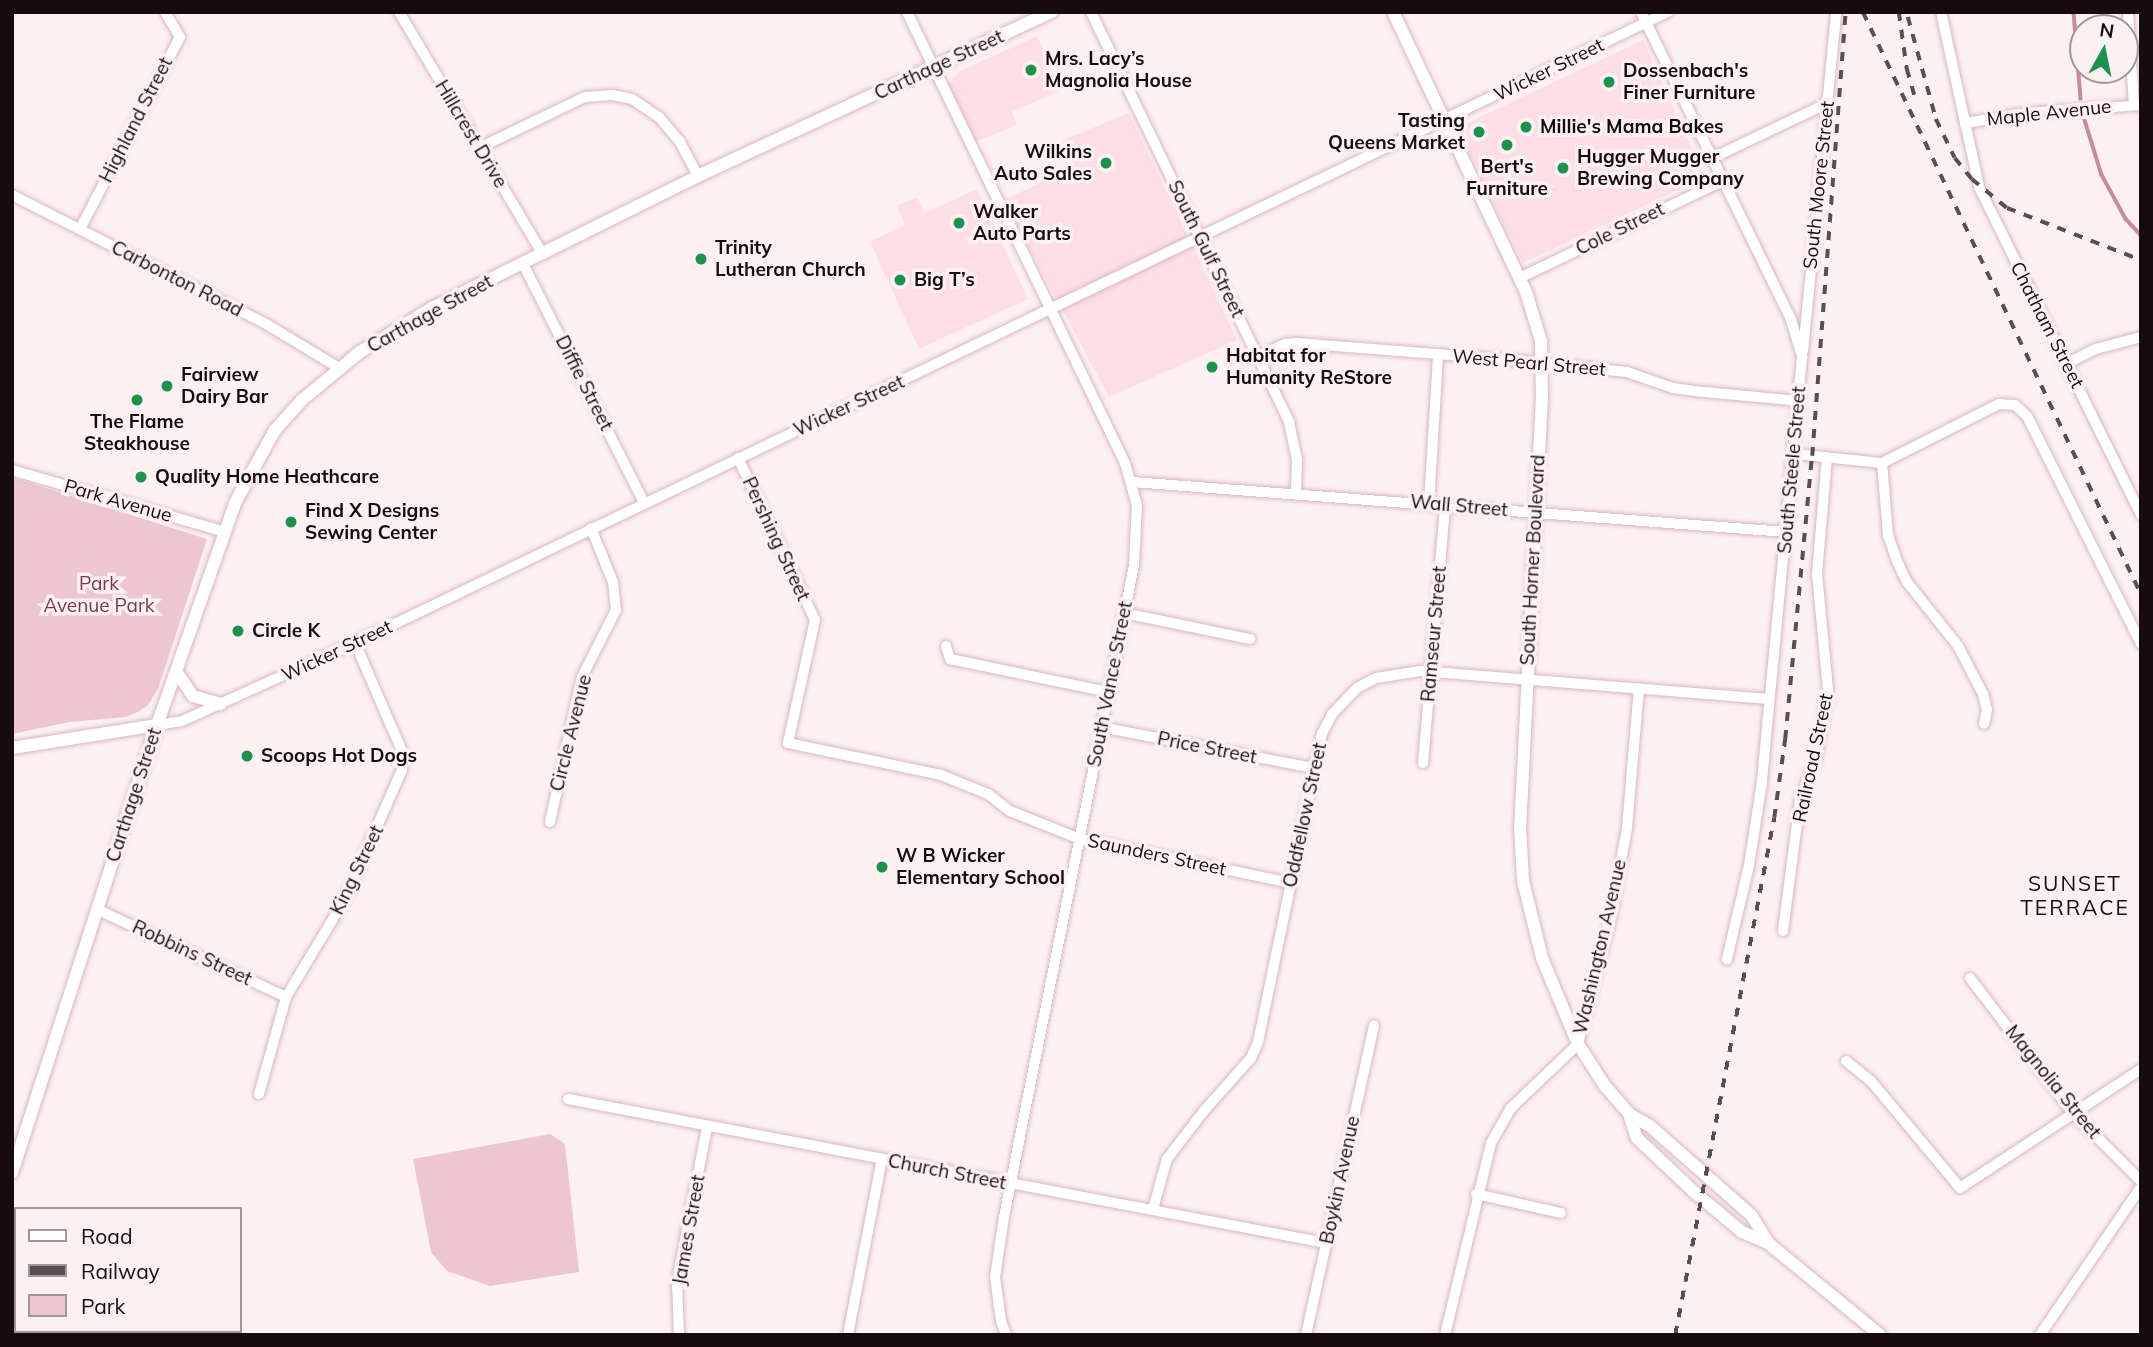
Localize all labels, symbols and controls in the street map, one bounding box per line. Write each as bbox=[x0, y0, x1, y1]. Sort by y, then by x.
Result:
north arrow bbox=[2069, 14, 2139, 84]
text: N bbox=[2098, 17, 2116, 43]
street label: Carthage Street bbox=[871, 25, 1007, 105]
street label: Wicker Street bbox=[1490, 34, 1608, 106]
place label: Mrs. Lacy’s Magnolia House bbox=[1045, 48, 1192, 92]
street label: Highland Street bbox=[95, 54, 177, 186]
place label: Dossenbach's Finer Furniture bbox=[1623, 60, 1755, 104]
marker: Mrs. Lacy’s Magnolia House bbox=[1023, 62, 1039, 78]
marker: Dossenbach's Finer Furniture bbox=[1601, 74, 1617, 90]
street label: Hillcrest Drive bbox=[430, 76, 512, 192]
street label: Maple Avenue bbox=[1986, 95, 2112, 131]
street label: South Moore Street bbox=[1799, 100, 1839, 270]
place label: Tasting Queens Market bbox=[1328, 110, 1465, 154]
place label: Millie's Mama Bakes bbox=[1540, 116, 1724, 138]
marker: Millie's Mama Bakes bbox=[1518, 119, 1534, 135]
marker: Tasting Queens Market bbox=[1471, 124, 1487, 140]
marker: Bert's Furniture bbox=[1499, 137, 1515, 153]
place label: Wilkins Auto Sales bbox=[994, 141, 1092, 185]
place label: Hugger Mugger Brewing Company bbox=[1577, 146, 1744, 190]
marker: Wilkins Auto Sales bbox=[1098, 155, 1114, 171]
place label: Bert's Furniture bbox=[1466, 156, 1548, 200]
marker: Hugger Mugger Brewing Company bbox=[1555, 160, 1571, 176]
street label: South Gulf Street bbox=[1163, 177, 1249, 321]
street label: Cole Street bbox=[1572, 198, 1668, 260]
place label: Walker Auto Parts bbox=[973, 201, 1071, 245]
marker: Walker Auto Parts bbox=[951, 215, 967, 231]
street label: Carbonton Road bbox=[107, 236, 247, 322]
place label: Trinity Lutheran Church bbox=[715, 237, 866, 281]
marker: Trinity Lutheran Church bbox=[693, 251, 709, 267]
street label: Chatham Street bbox=[2005, 258, 2089, 392]
place label: Big T’s bbox=[914, 269, 975, 291]
street label: Carthage Street bbox=[363, 270, 497, 358]
marker: Big T’s bbox=[892, 272, 908, 288]
street label: Diffie Street bbox=[550, 332, 618, 434]
place label: Habitat for Humanity ReStore bbox=[1226, 345, 1392, 389]
street label: West Pearl Street bbox=[1451, 345, 1607, 381]
marker: Habitat for Humanity ReStore bbox=[1204, 359, 1220, 375]
place label: Fairview Dairy Bar bbox=[181, 364, 268, 408]
street label: Wicker Street bbox=[790, 370, 908, 442]
marker: Fairview Dairy Bar bbox=[159, 378, 175, 394]
street label: South Steele Street bbox=[1773, 385, 1811, 555]
marker: The Flame Steakhouse bbox=[129, 392, 145, 408]
place label: The Flame Steakhouse bbox=[84, 411, 190, 455]
street label: South Horner Boulevard bbox=[1516, 454, 1550, 666]
place label: Quality Home Heathcare bbox=[155, 466, 379, 488]
marker: Quality Home Heathcare bbox=[133, 469, 149, 485]
street label: Pershing Street bbox=[737, 473, 815, 605]
street label: Park Avenue bbox=[61, 475, 175, 527]
street label: Wall Street bbox=[1409, 490, 1509, 522]
place label: Find X Designs Sewing Center bbox=[305, 500, 439, 544]
marker: Find X Designs Sewing Center bbox=[283, 514, 299, 530]
street label: Ramseur Street bbox=[1417, 565, 1451, 703]
park label: Park Avenue Park bbox=[43, 573, 155, 617]
street label: South Vance Street bbox=[1083, 599, 1137, 769]
street label: Wicker Street bbox=[278, 615, 396, 687]
place label: Circle K bbox=[252, 620, 320, 642]
marker: Circle K bbox=[230, 623, 246, 639]
street label: Circle Avenue bbox=[545, 672, 597, 794]
street label: Railroad Street bbox=[1788, 691, 1838, 825]
street label: Carthage Street bbox=[102, 725, 166, 865]
street label: Price Street bbox=[1155, 727, 1259, 769]
street label: Oddfellow Street bbox=[1278, 740, 1332, 890]
place label: Scoops Hot Dogs bbox=[261, 745, 417, 767]
marker: Scoops Hot Dogs bbox=[239, 748, 255, 764]
street label: King Street bbox=[326, 822, 388, 918]
street label: Saunders Street bbox=[1086, 829, 1228, 881]
place label: W B Wicker Elementary School bbox=[896, 845, 1065, 889]
street label: Washington Avenue bbox=[1569, 857, 1631, 1037]
marker: W B Wicker Elementary School bbox=[874, 859, 890, 875]
district label: SUNSET TERRACE bbox=[2021, 870, 2129, 920]
street label: Robbins Street bbox=[129, 915, 255, 991]
street label: Magnolia Street bbox=[2000, 1021, 2106, 1143]
street label: Boykin Avenue bbox=[1315, 1114, 1365, 1246]
street label: Church Street bbox=[886, 1149, 1008, 1195]
street label: James Street bbox=[668, 1173, 710, 1287]
legend bbox=[14, 1207, 242, 1333]
text: Road bbox=[81, 1223, 132, 1249]
text: Railway bbox=[81, 1258, 160, 1284]
text: Park bbox=[81, 1293, 125, 1319]

